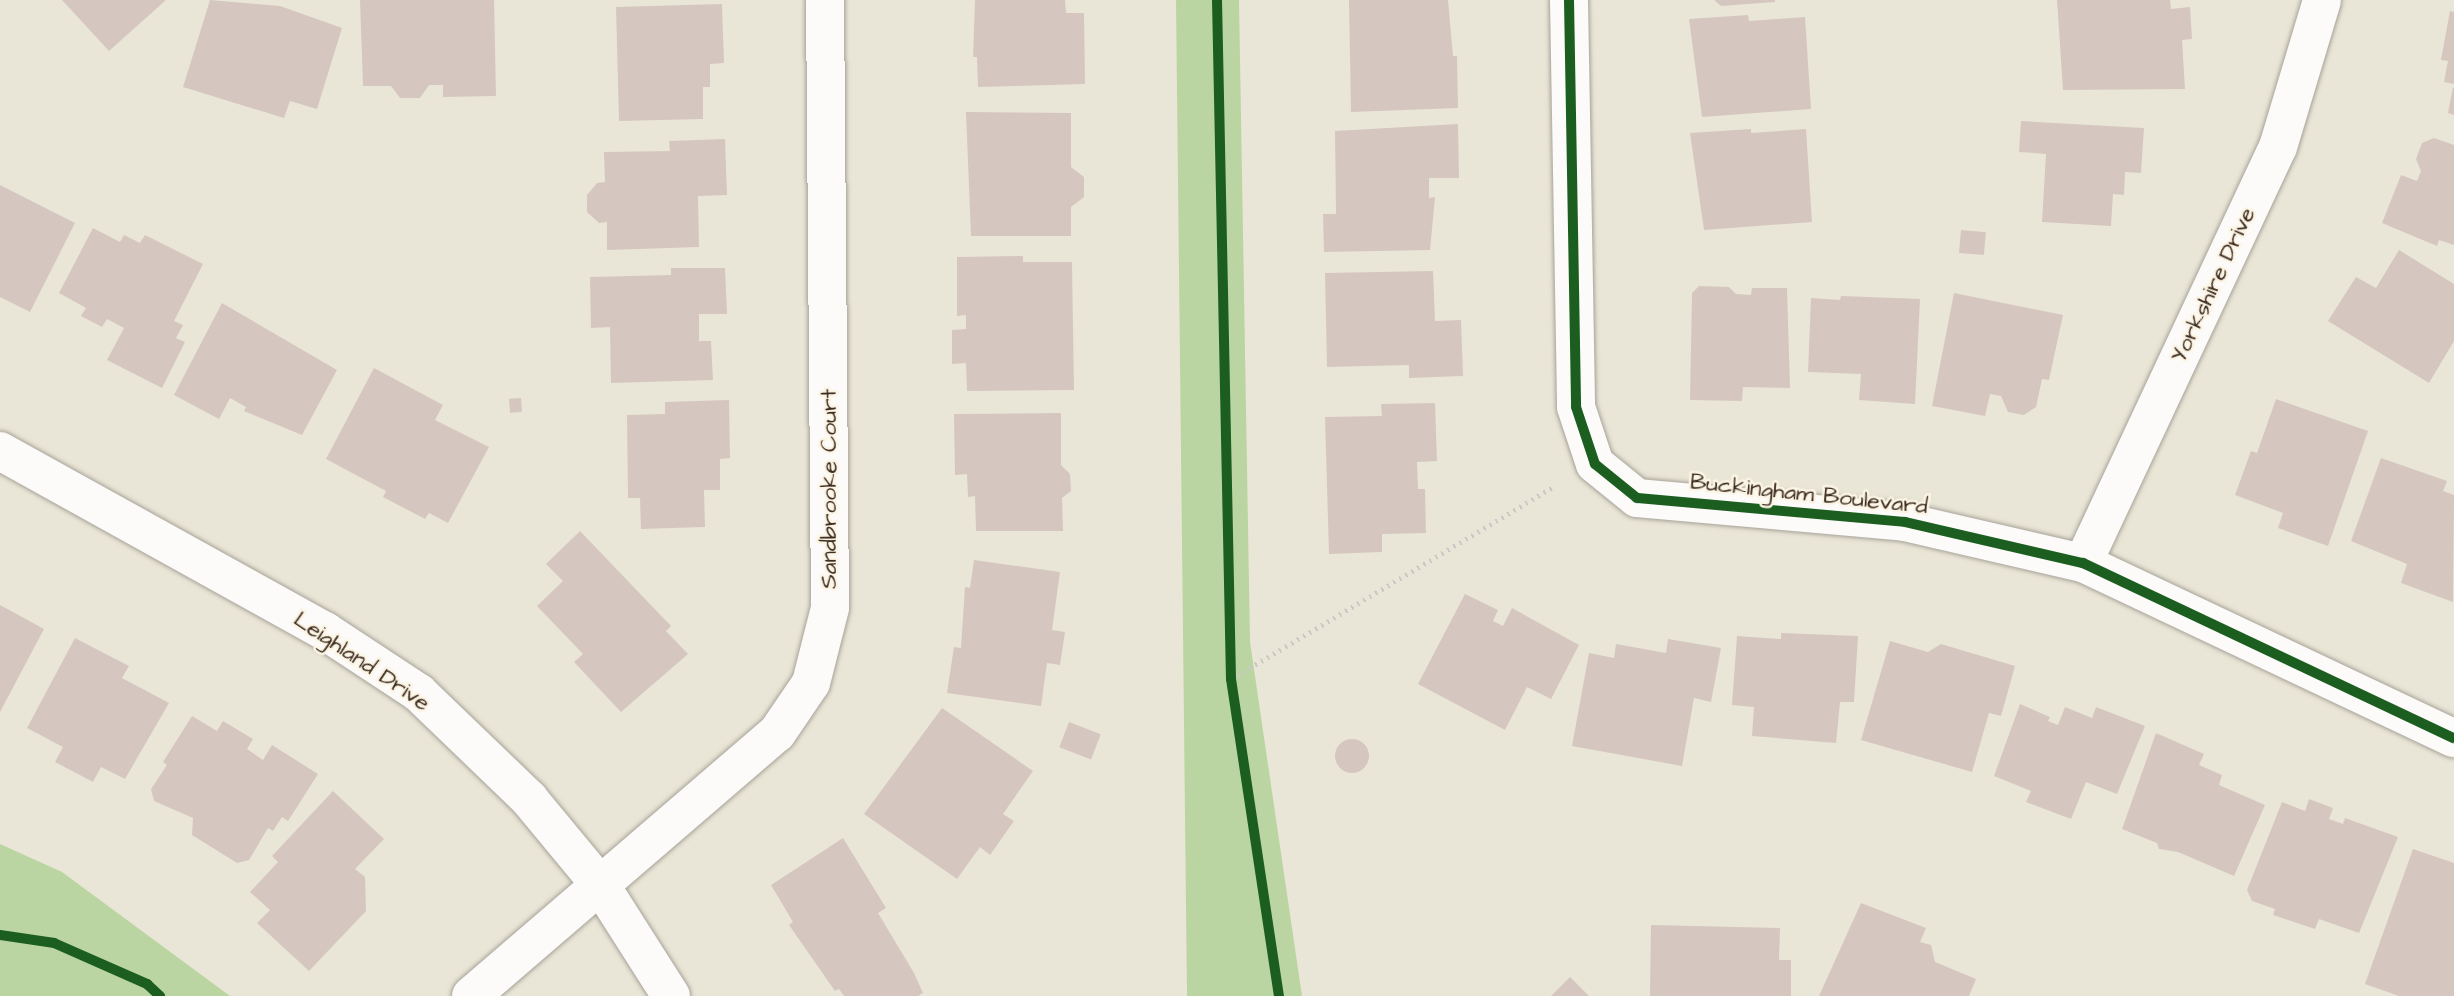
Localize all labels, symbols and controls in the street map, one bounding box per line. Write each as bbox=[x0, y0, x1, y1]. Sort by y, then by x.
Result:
street label: Yorkshire Drive bbox=[2165, 203, 2261, 367]
street label: Sandbrooke Court bbox=[815, 389, 843, 589]
street label: Buckingham Boulevard bbox=[1689, 468, 1929, 520]
street label: Leighland Drive bbox=[289, 605, 435, 717]

